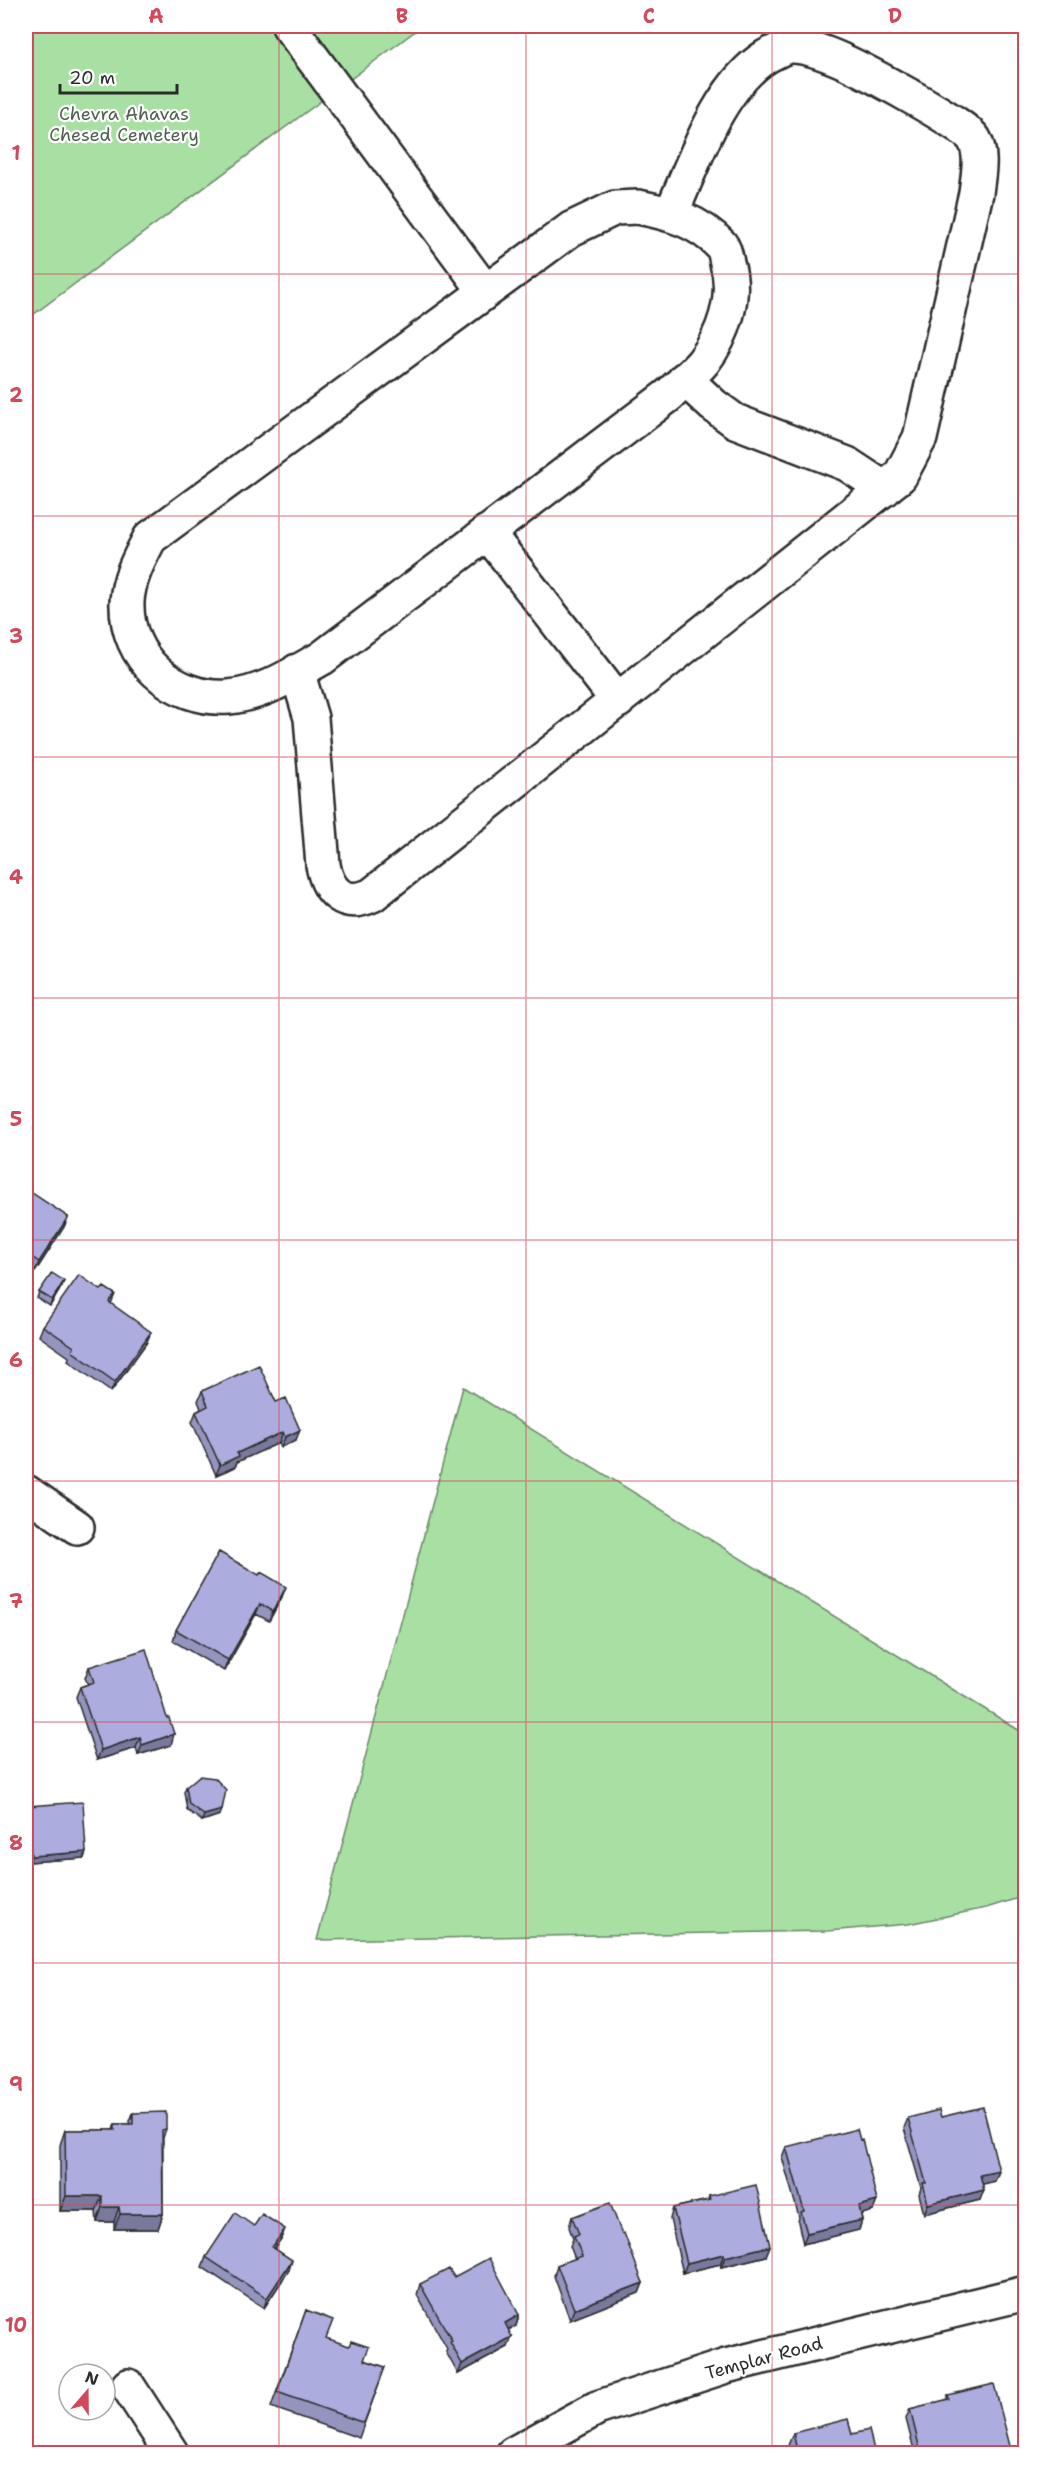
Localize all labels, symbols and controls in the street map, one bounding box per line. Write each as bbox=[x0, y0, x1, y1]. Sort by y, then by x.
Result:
text: A bbox=[148, 3, 164, 29]
text: B bbox=[396, 3, 408, 29]
text: C bbox=[643, 3, 655, 29]
text: D bbox=[888, 3, 902, 29]
scale bar bbox=[60, 57, 177, 95]
text: 20 m bbox=[69, 66, 115, 90]
park label: Chevra Ahavas Chesed Cemetery bbox=[49, 102, 199, 147]
text: 1 bbox=[11, 140, 21, 166]
text: 2 bbox=[9, 382, 23, 408]
text: 3 bbox=[9, 623, 23, 649]
text: 4 bbox=[9, 864, 23, 890]
text: 5 bbox=[10, 1106, 22, 1132]
text: 6 bbox=[9, 1347, 23, 1373]
text: 7 bbox=[9, 1588, 23, 1614]
text: 8 bbox=[9, 1830, 23, 1856]
text: 9 bbox=[9, 2071, 23, 2097]
text: 10 bbox=[5, 2312, 27, 2338]
street label: Templar Road bbox=[703, 2331, 825, 2385]
north arrow bbox=[57, 2362, 117, 2422]
text: N bbox=[82, 2366, 102, 2390]

